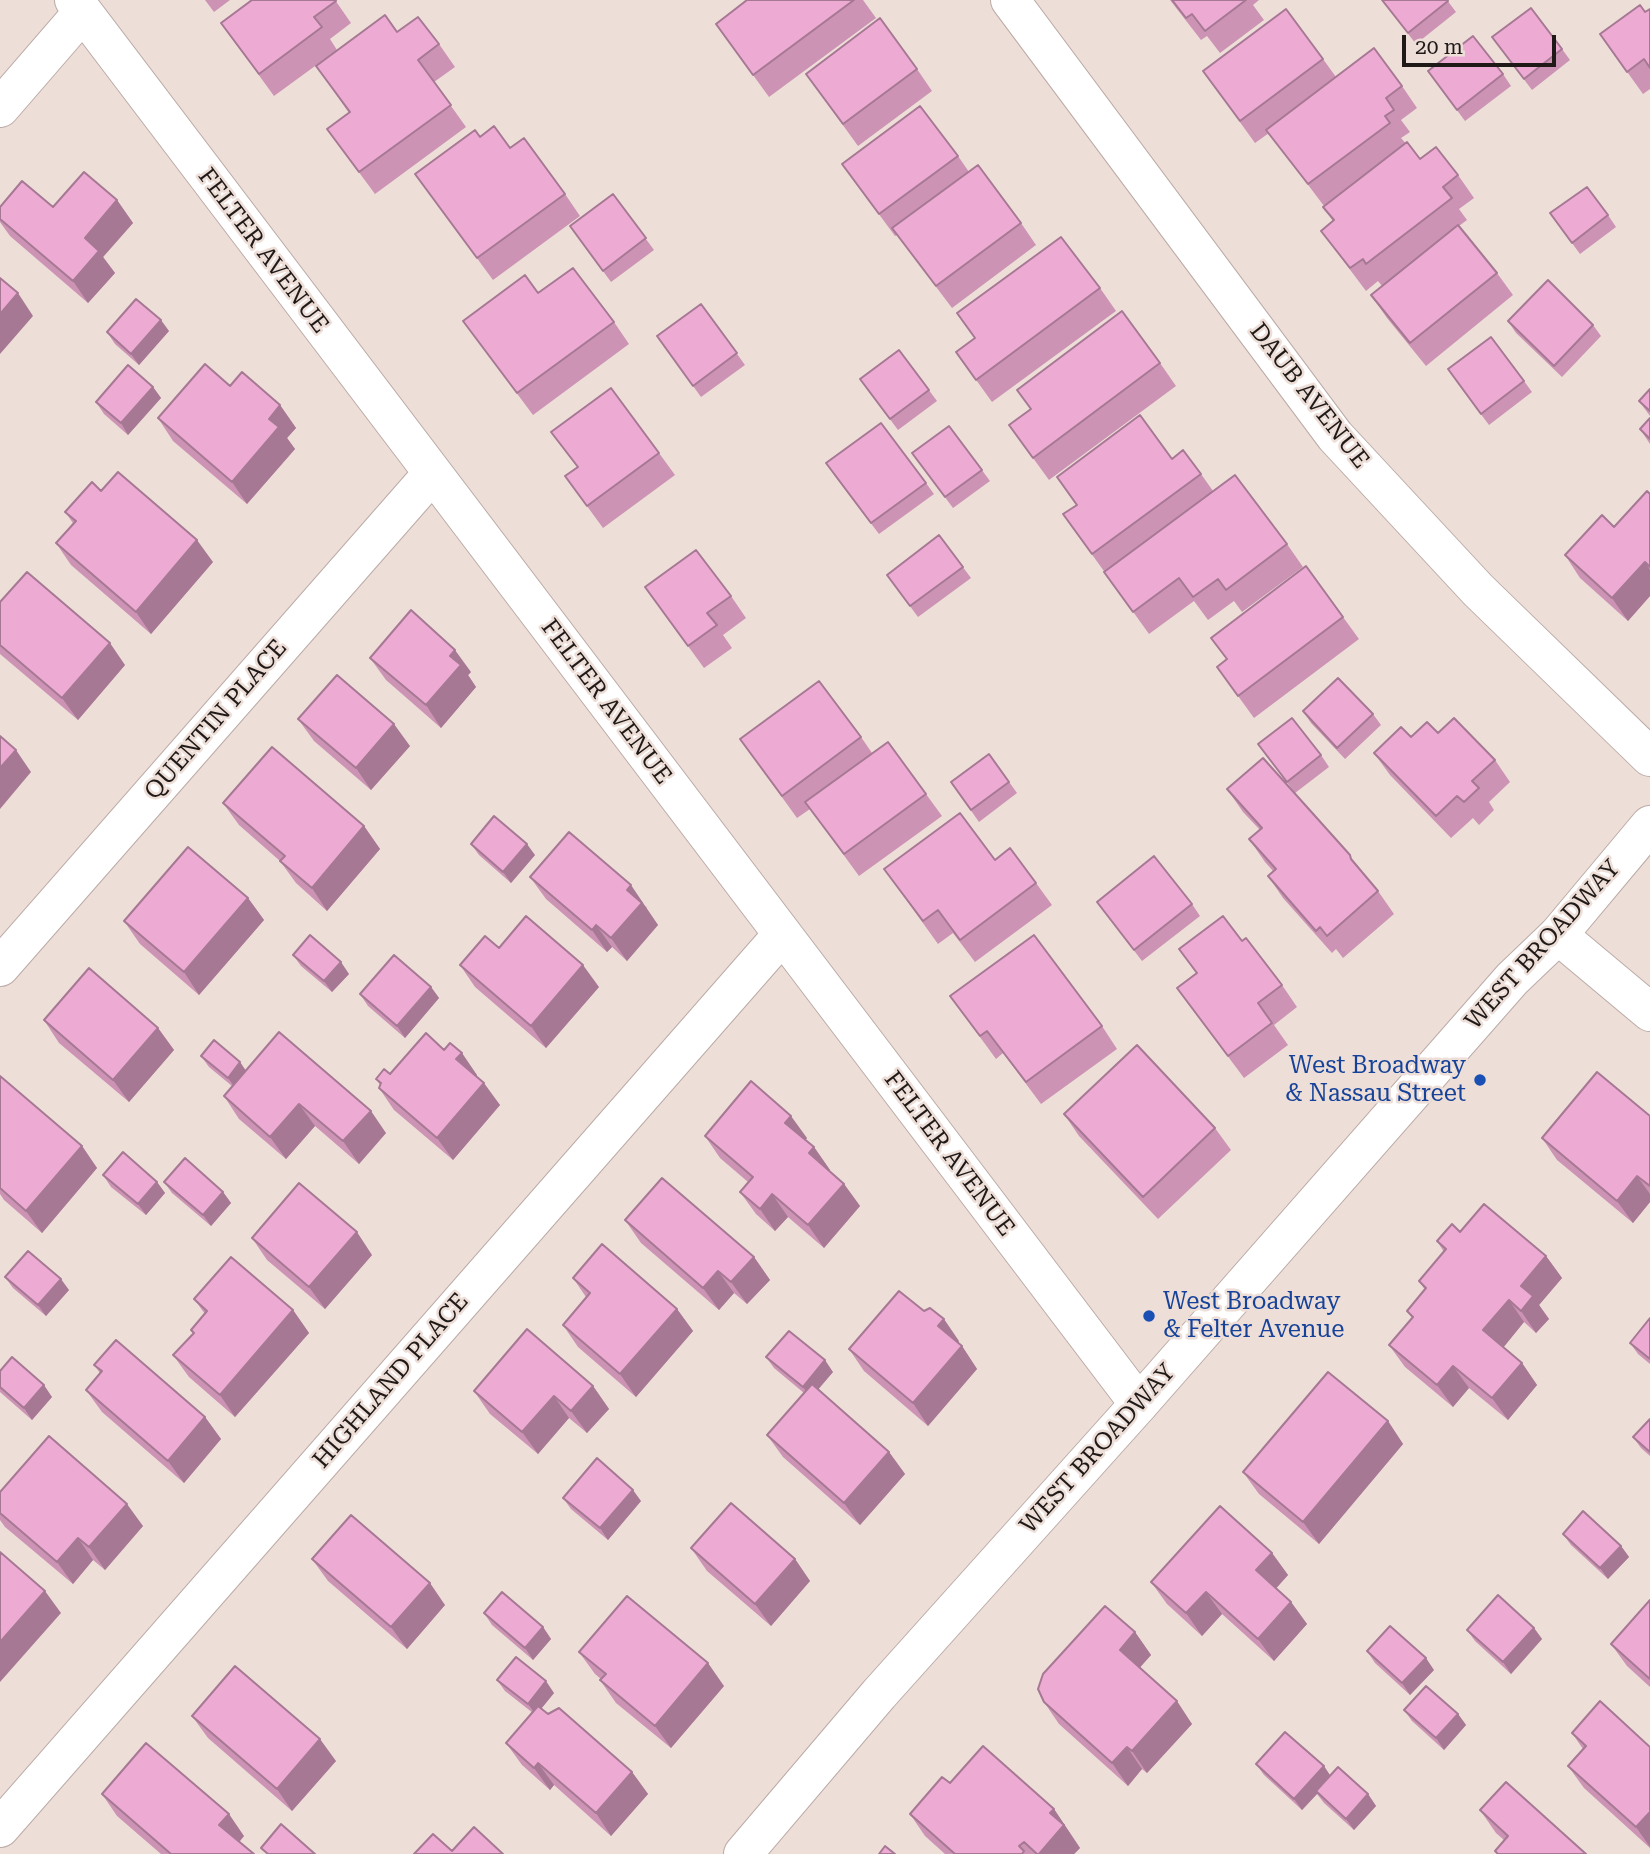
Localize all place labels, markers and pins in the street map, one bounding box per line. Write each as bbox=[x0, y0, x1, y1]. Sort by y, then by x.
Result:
place label: West Broadway & Nassau Street bbox=[1285, 1052, 1466, 1108]
marker: West Broadway & Nassau Street bbox=[1472, 1072, 1488, 1088]
place label: West Broadway & Felter Avenue bbox=[1163, 1288, 1344, 1344]
marker: West Broadway & Felter Avenue bbox=[1141, 1308, 1157, 1324]

